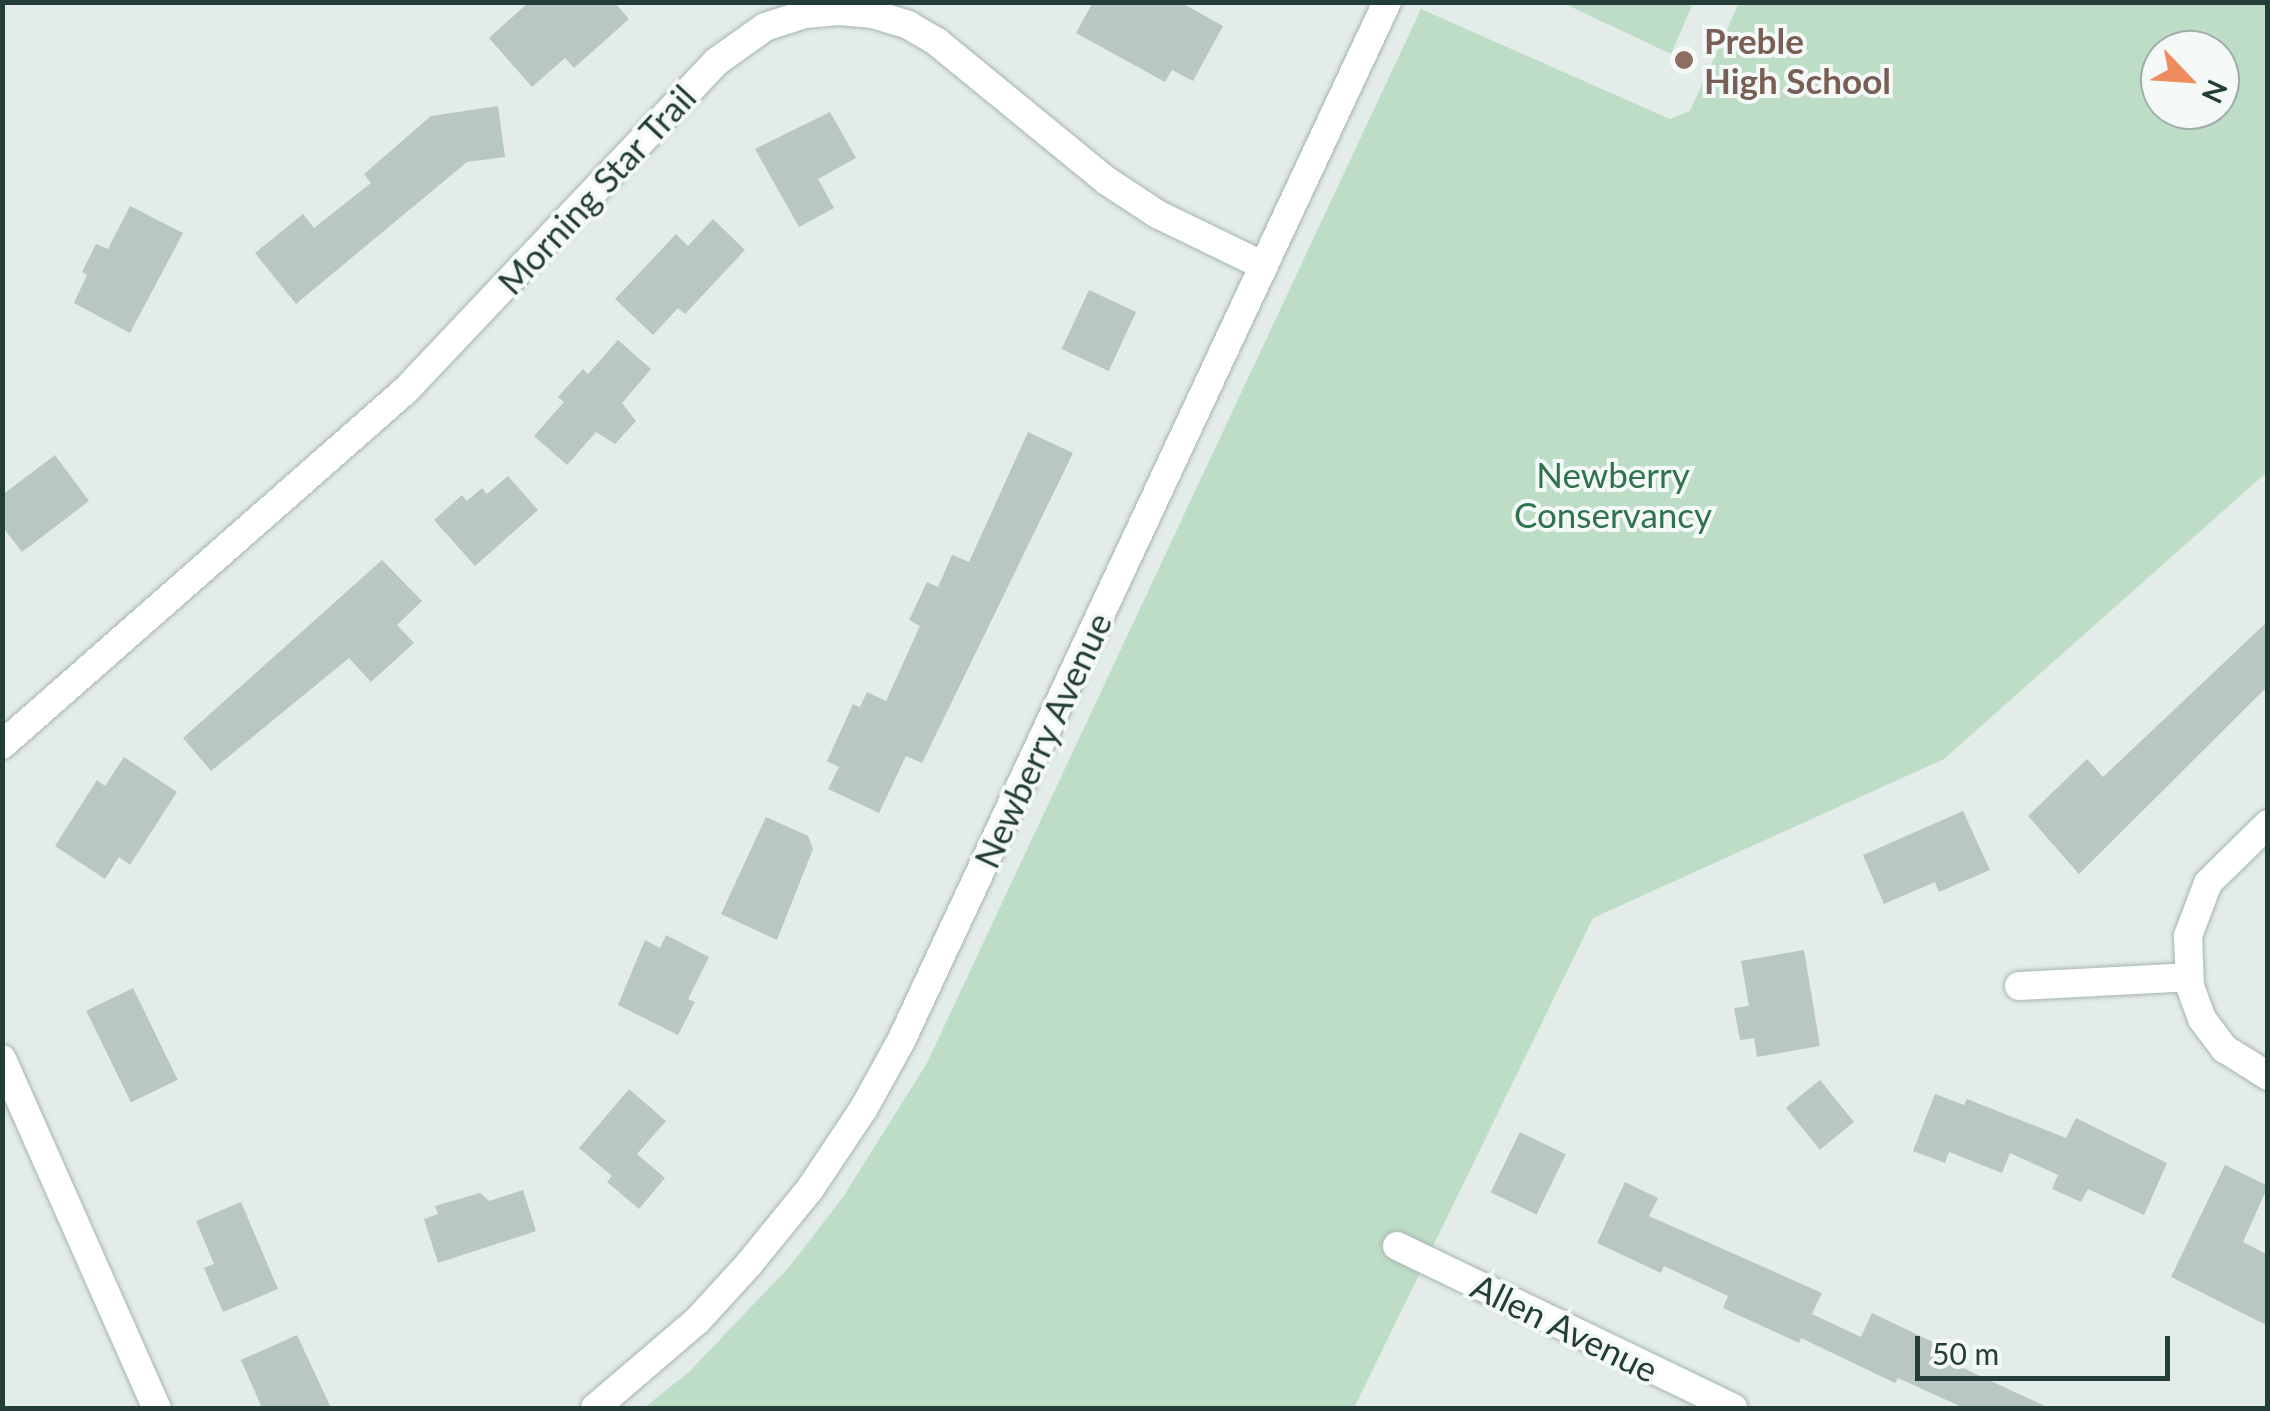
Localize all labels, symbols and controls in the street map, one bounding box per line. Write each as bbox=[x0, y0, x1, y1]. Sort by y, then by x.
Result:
place label: Preble High School bbox=[1704, 19, 1891, 101]
north arrow bbox=[2140, 30, 2240, 130]
marker: Preble High School bbox=[1673, 49, 1695, 71]
street label: Morning Star Trail bbox=[488, 75, 704, 303]
text: N bbox=[2195, 75, 2235, 109]
park label: Newberry Conservancy bbox=[1514, 453, 1712, 535]
street label: Newberry Avenue bbox=[964, 605, 1120, 875]
street label: Allen Avenue bbox=[1465, 1264, 1665, 1390]
scale bar bbox=[1920, 1316, 2175, 1378]
text: 50 m bbox=[1932, 1335, 1999, 1371]

